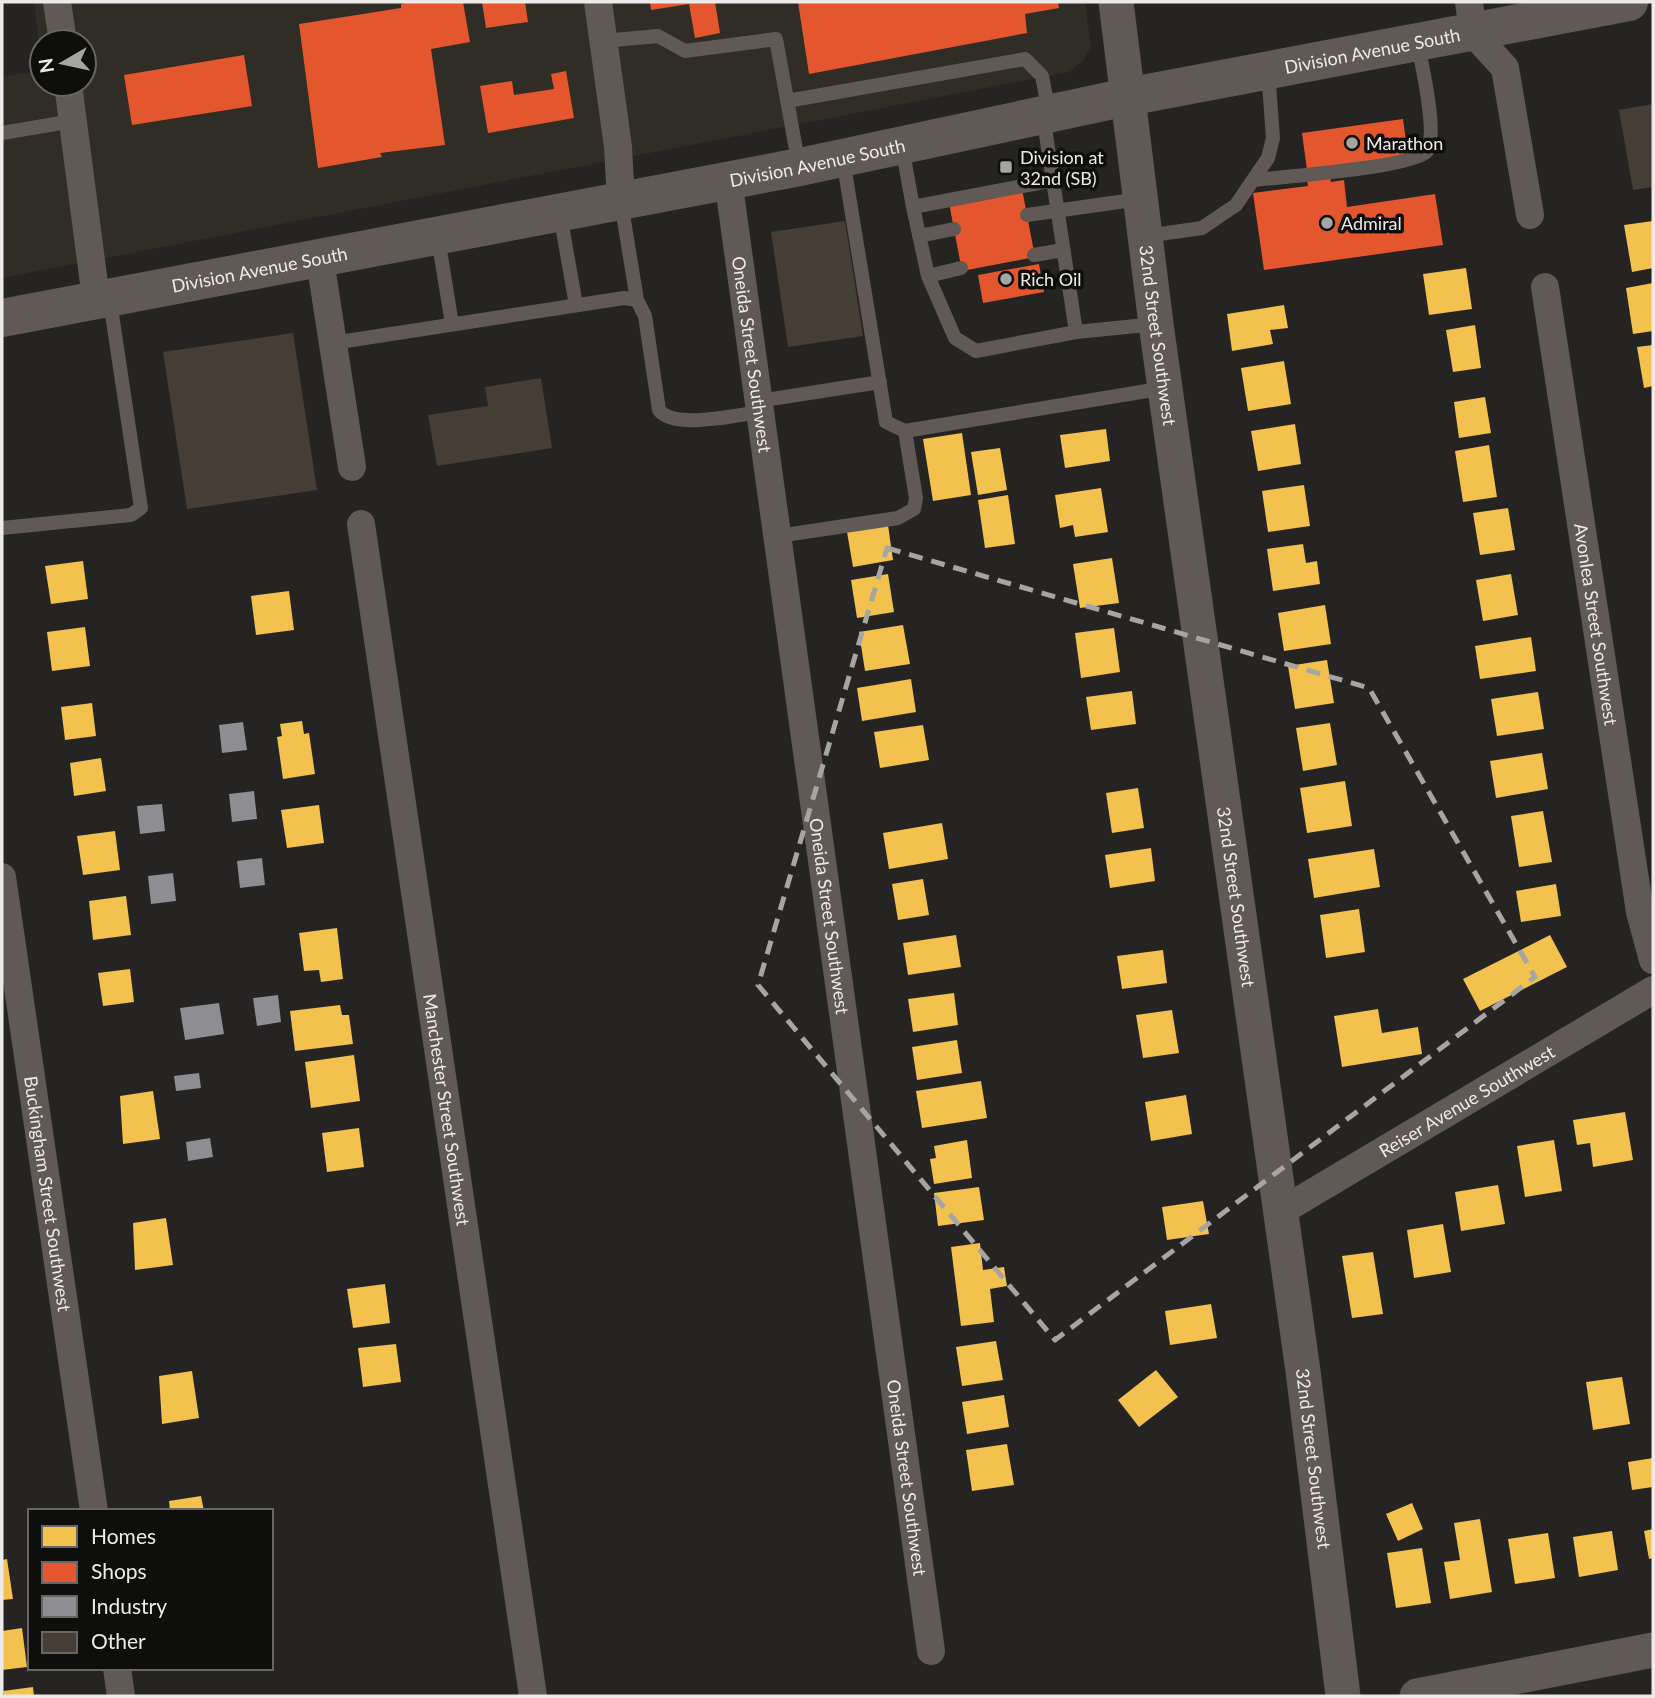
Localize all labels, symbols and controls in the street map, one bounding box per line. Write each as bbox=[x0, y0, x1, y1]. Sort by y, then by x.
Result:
street label: Division Avenue South bbox=[1282, 23, 1462, 78]
north arrow bbox=[28, 28, 98, 98]
text: N bbox=[33, 57, 58, 75]
place label: Marathon bbox=[1366, 132, 1443, 154]
street label: Division Avenue South bbox=[728, 134, 907, 191]
marker: Marathon bbox=[1344, 135, 1360, 151]
place label: Division at 32nd (SB) bbox=[1020, 146, 1104, 189]
marker: Division at 32nd (SB) bbox=[998, 159, 1014, 175]
place label: Admiral bbox=[1341, 212, 1402, 234]
marker: Admiral bbox=[1319, 215, 1335, 231]
street label: Division Avenue South bbox=[170, 242, 349, 297]
street label: 32nd Street Southwest bbox=[1135, 244, 1181, 428]
street label: Oneida Street Southwest bbox=[728, 255, 777, 454]
place label: Rich Oil bbox=[1020, 268, 1082, 290]
marker: Rich Oil bbox=[998, 271, 1014, 287]
street label: Avonlea Street Southwest bbox=[1570, 521, 1623, 727]
street label: 32nd Street Southwest bbox=[1213, 805, 1260, 989]
street label: Oneida Street Southwest bbox=[805, 816, 854, 1016]
street label: Manchester Street Southwest bbox=[419, 992, 475, 1228]
street label: Reiser Avenue Southwest bbox=[1375, 1040, 1559, 1162]
street label: Buckingham Street Southwest bbox=[20, 1074, 76, 1313]
street label: 32nd Street Southwest bbox=[1292, 1367, 1336, 1551]
street label: Oneida Street Southwest bbox=[883, 1378, 932, 1578]
legend bbox=[28, 1509, 273, 1670]
text: Homes bbox=[91, 1523, 156, 1548]
text: Shops bbox=[91, 1558, 147, 1583]
text: Industry bbox=[91, 1593, 167, 1618]
text: Other bbox=[91, 1628, 146, 1653]

